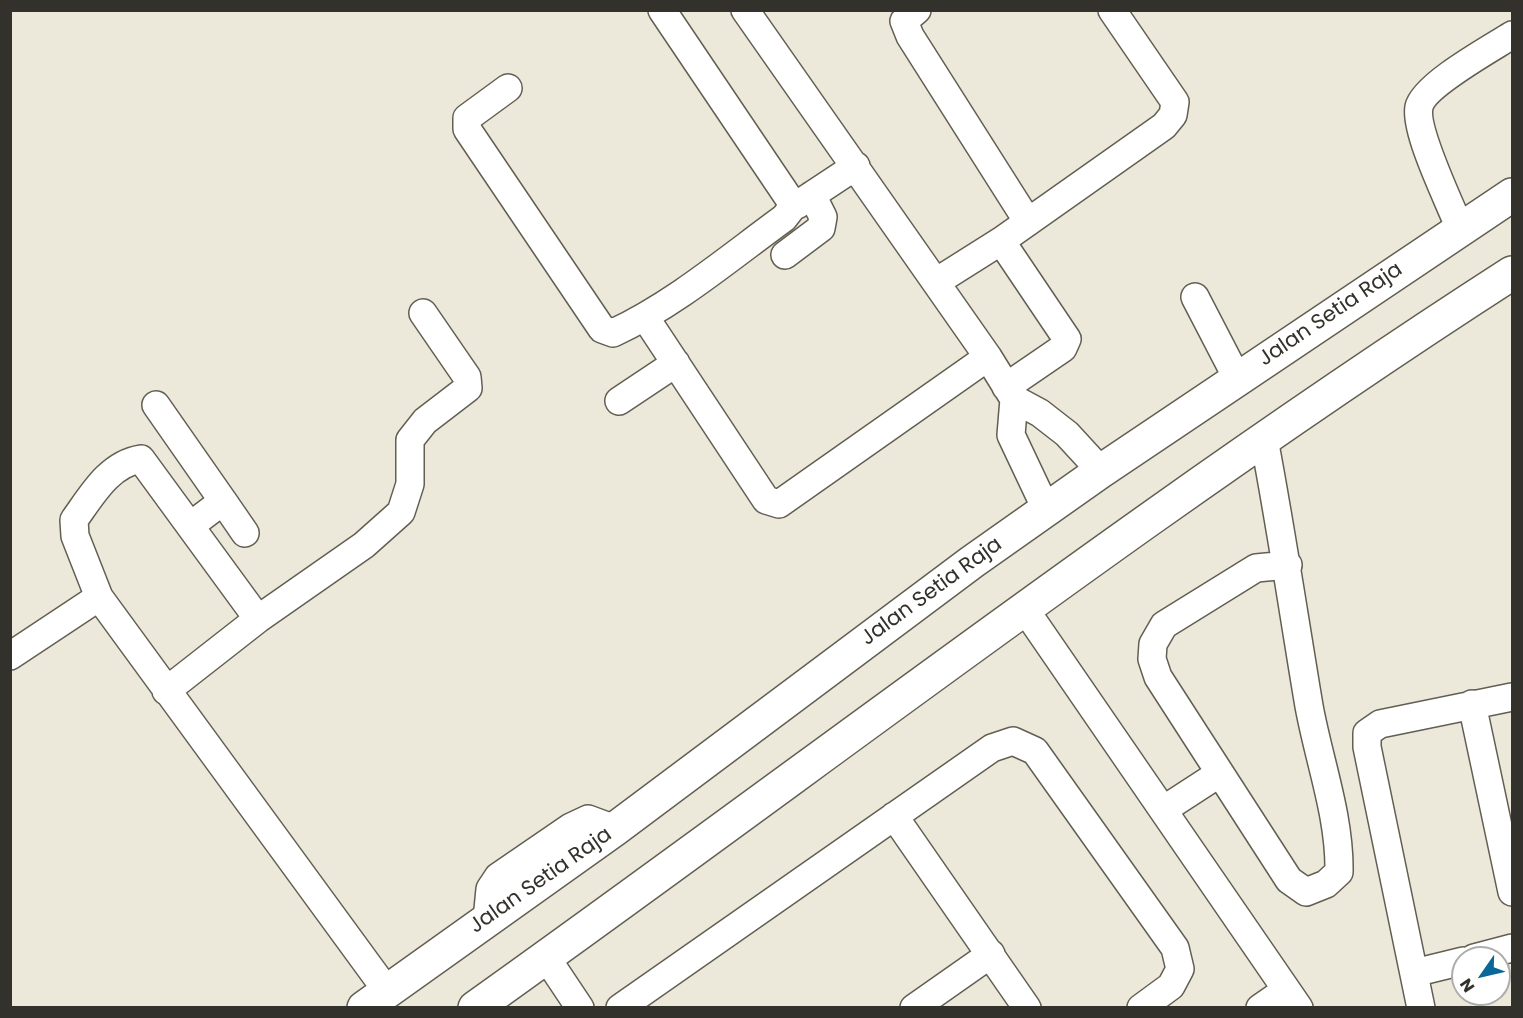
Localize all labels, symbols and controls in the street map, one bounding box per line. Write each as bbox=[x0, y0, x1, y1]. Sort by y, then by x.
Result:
street label: Jalan Setia Raja bbox=[1254, 258, 1408, 372]
street label: Jalan Setia Raja bbox=[857, 532, 1007, 652]
street label: Jalan Setia Raja bbox=[465, 822, 617, 940]
north arrow bbox=[1451, 946, 1511, 1006]
text: N bbox=[1454, 974, 1480, 997]

